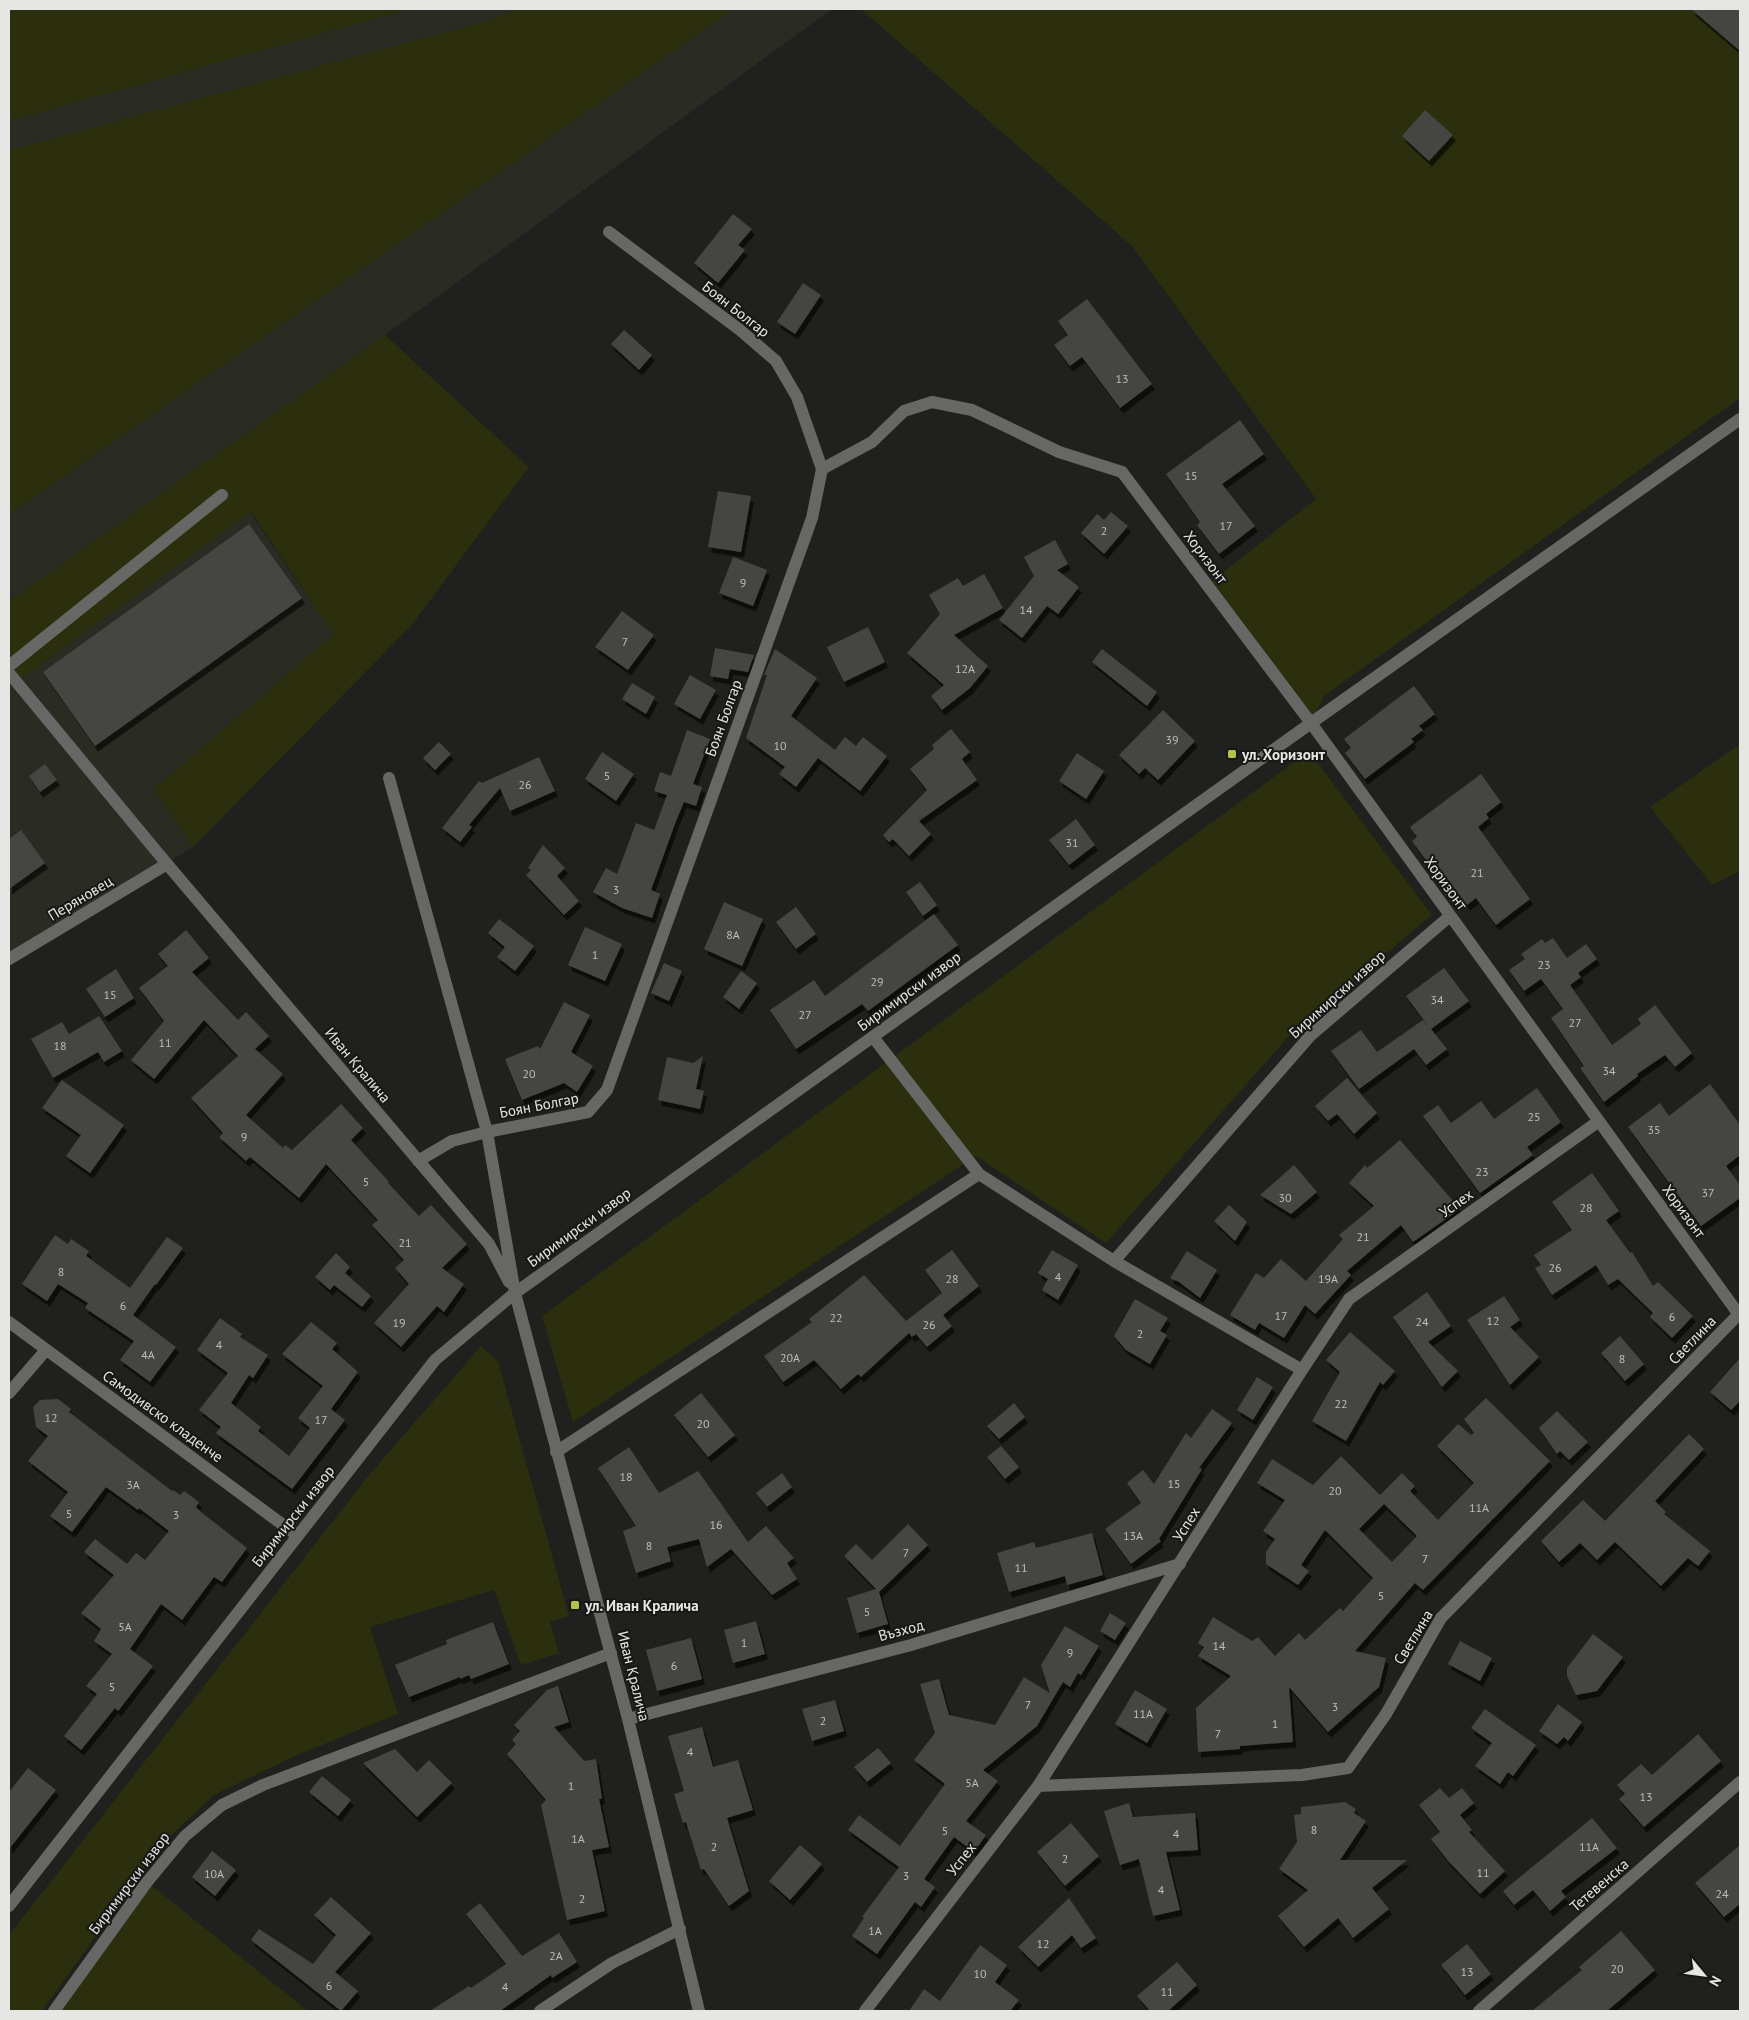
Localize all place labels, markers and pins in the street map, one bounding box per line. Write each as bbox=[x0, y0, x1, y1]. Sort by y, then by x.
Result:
place label: ул. Хоризонт bbox=[1241, 745, 1326, 764]
marker: ул. Хоризонт bbox=[1226, 748, 1238, 760]
place label: ул. Иван Кралича bbox=[584, 1596, 699, 1615]
marker: ул. Иван Кралича bbox=[569, 1599, 581, 1611]

